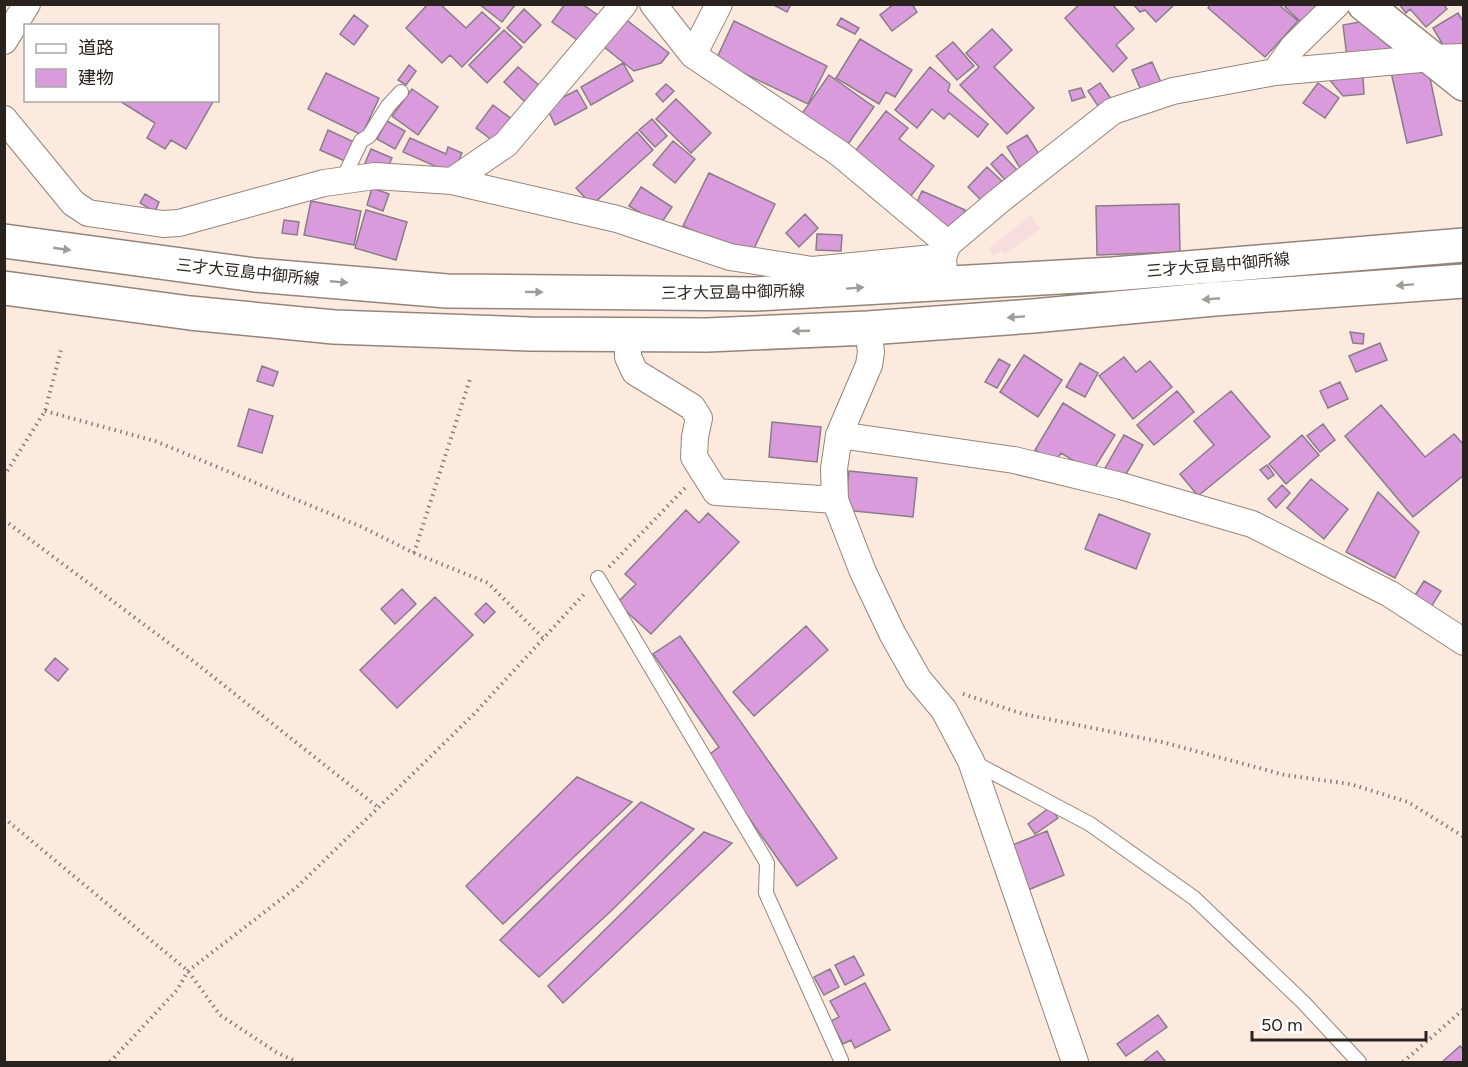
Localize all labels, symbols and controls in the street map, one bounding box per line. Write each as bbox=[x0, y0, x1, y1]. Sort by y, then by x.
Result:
legend bbox=[24, 24, 219, 102]
text: 道路 bbox=[78, 37, 114, 59]
text: 建物 bbox=[78, 67, 114, 89]
one-way arrow bbox=[53, 244, 72, 253]
street label: 三才大豆島中御所線 bbox=[1145, 249, 1291, 281]
street label: 三才大豆島中御所線 bbox=[175, 255, 321, 289]
one-way arrow bbox=[330, 277, 349, 287]
street label: 三才大豆島中御所線 bbox=[661, 281, 805, 303]
one-way arrow bbox=[1396, 281, 1415, 290]
one-way arrow bbox=[845, 283, 864, 292]
one-way arrow bbox=[524, 287, 543, 297]
one-way arrow bbox=[1201, 294, 1220, 304]
one-way arrow bbox=[1007, 313, 1026, 322]
one-way arrow bbox=[791, 326, 810, 335]
scale bar bbox=[1252, 1004, 1426, 1042]
text: 50 m bbox=[1261, 1014, 1303, 1036]

